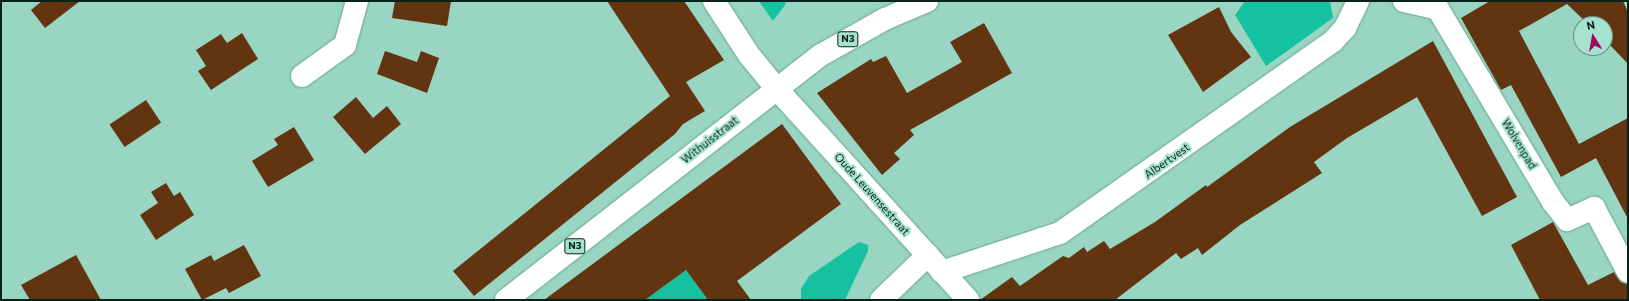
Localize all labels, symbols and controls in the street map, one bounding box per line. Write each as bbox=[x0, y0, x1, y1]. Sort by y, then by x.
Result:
north arrow bbox=[1573, 16, 1613, 56]
text: N bbox=[1586, 18, 1596, 32]
road number: N3 bbox=[837, 31, 859, 47]
street label: Withuisstraat bbox=[679, 114, 741, 166]
street label: Wolvenpad bbox=[1499, 117, 1539, 171]
street label: Albertvest bbox=[1142, 141, 1192, 181]
street label: Oude Leuvensestraat bbox=[832, 150, 912, 238]
road number: N3 bbox=[564, 238, 586, 254]

